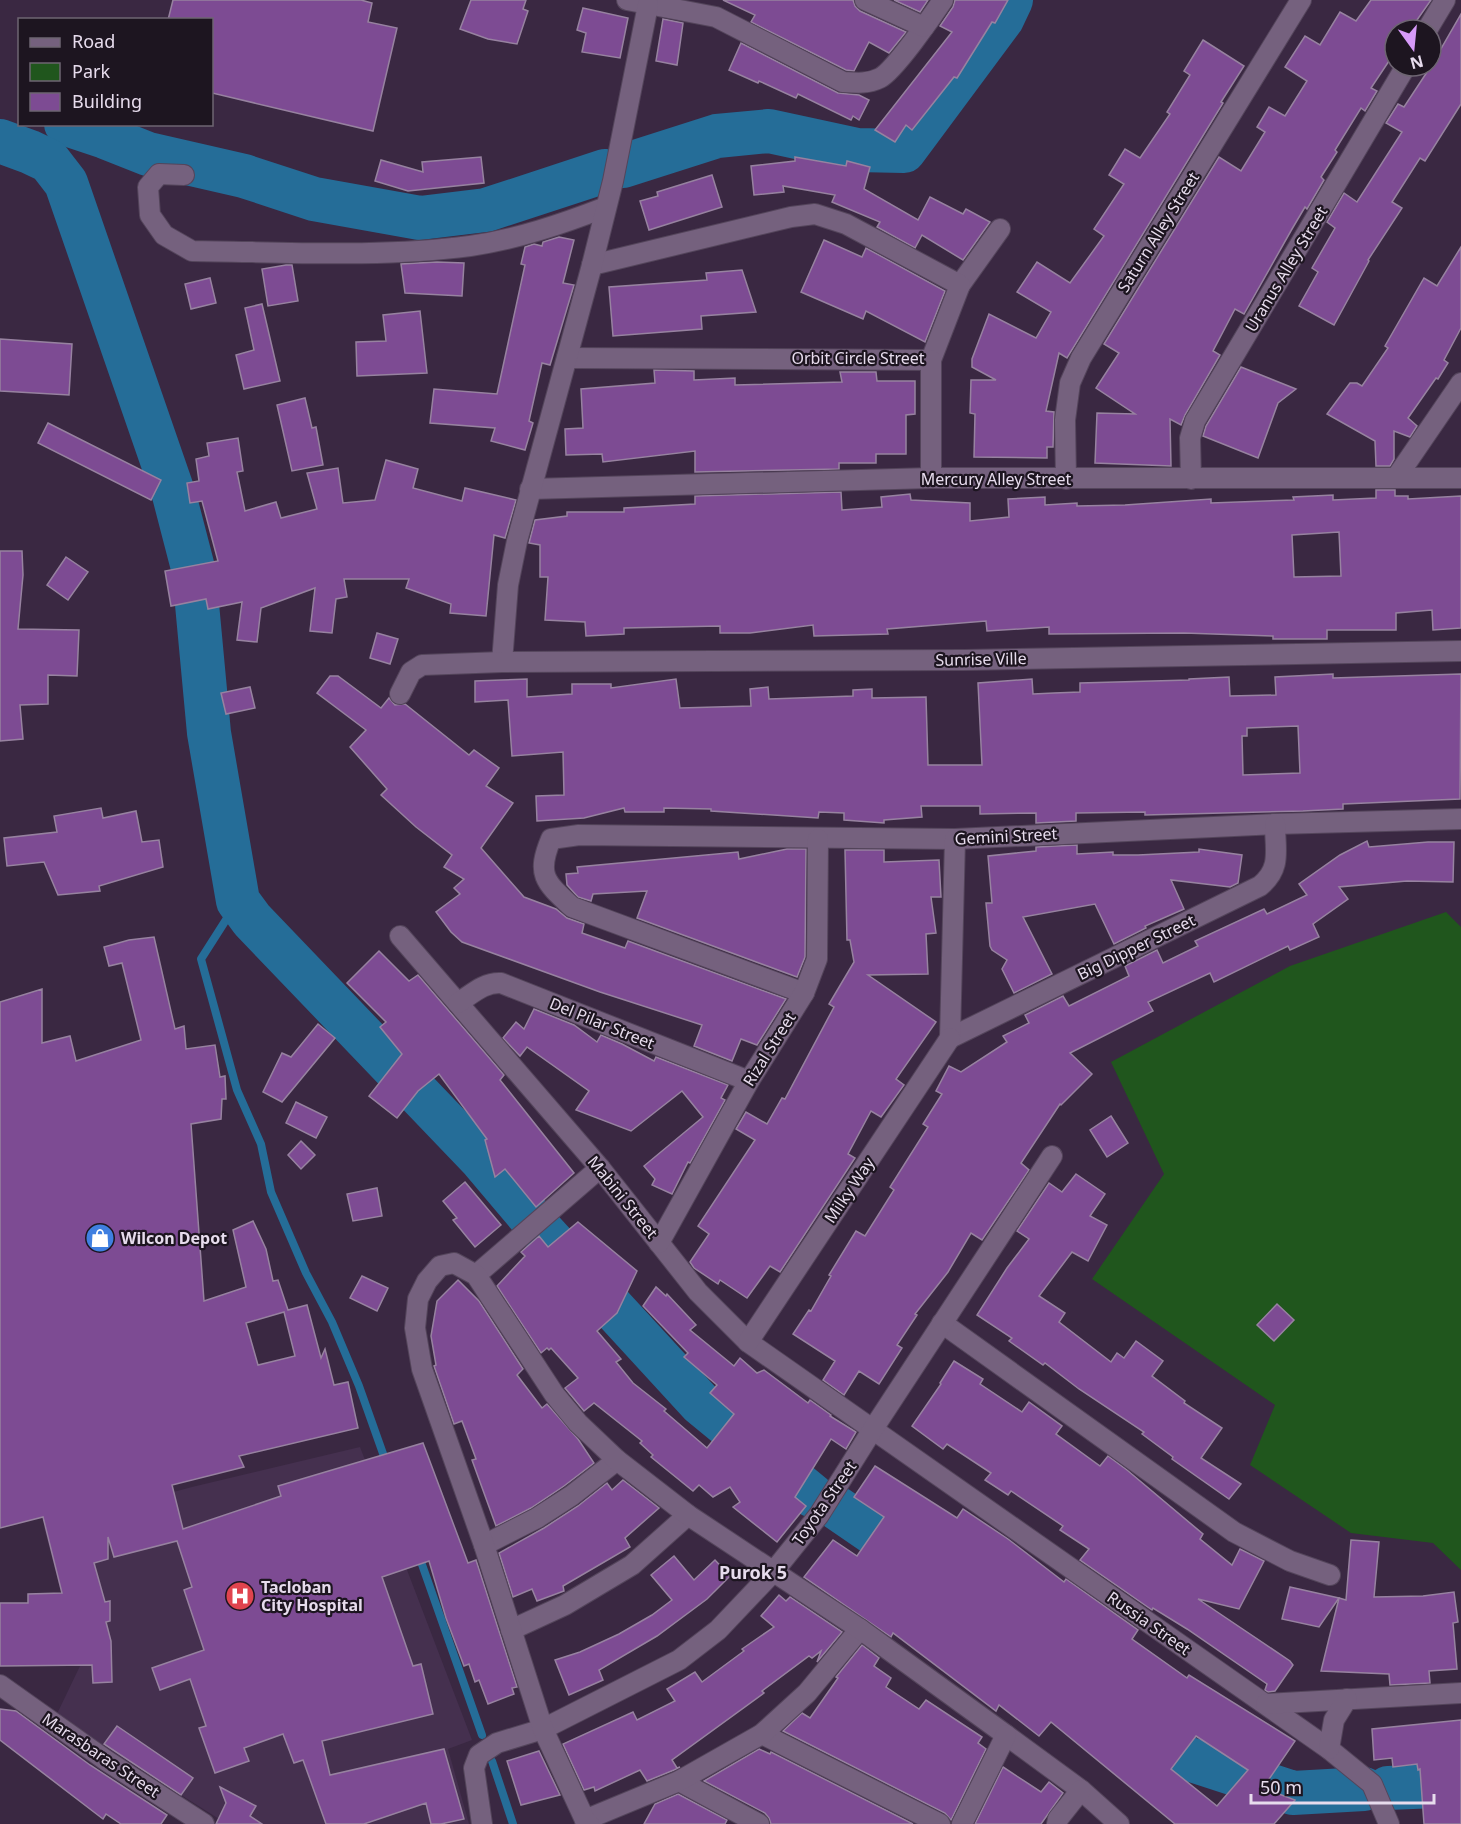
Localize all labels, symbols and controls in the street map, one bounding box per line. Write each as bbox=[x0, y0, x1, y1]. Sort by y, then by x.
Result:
legend bbox=[18, 18, 213, 126]
north arrow bbox=[1383, 18, 1443, 78]
text: Road bbox=[72, 29, 115, 53]
text: N bbox=[1408, 50, 1426, 75]
text: Park bbox=[72, 59, 110, 83]
text: Building bbox=[72, 89, 142, 113]
street label: Saturn Alley Street bbox=[1112, 167, 1204, 296]
street label: Uranus Alley Street bbox=[1240, 202, 1332, 336]
street label: Orbit Circle Street bbox=[791, 347, 925, 369]
street label: Mercury Alley Street bbox=[921, 468, 1071, 490]
street label: Sunrise Ville bbox=[935, 647, 1027, 671]
street label: Gemini Street bbox=[954, 822, 1058, 850]
street label: Big Dipper Street bbox=[1073, 909, 1199, 985]
street label: Del Pilar Street bbox=[546, 992, 658, 1054]
street label: Rizal Street bbox=[738, 1008, 801, 1090]
street label: Mabini Street bbox=[583, 1151, 663, 1243]
street label: Milky Way bbox=[819, 1152, 880, 1227]
shop icon: Wilcon Depot bbox=[84, 1222, 116, 1254]
place label: Wilcon Depot bbox=[121, 1227, 227, 1249]
street label: Toyota Street bbox=[787, 1456, 861, 1550]
district label: Purok 5 bbox=[719, 1560, 787, 1584]
place label: Tacloban City Hospital bbox=[261, 1576, 363, 1616]
hospital icon: Tacloban City Hospital bbox=[224, 1580, 256, 1612]
street label: Russia Street bbox=[1103, 1586, 1195, 1660]
street label: Marasbaras Street bbox=[38, 1708, 164, 1803]
scale bar bbox=[1251, 1767, 1434, 1805]
text: 50 m bbox=[1260, 1775, 1302, 1799]

